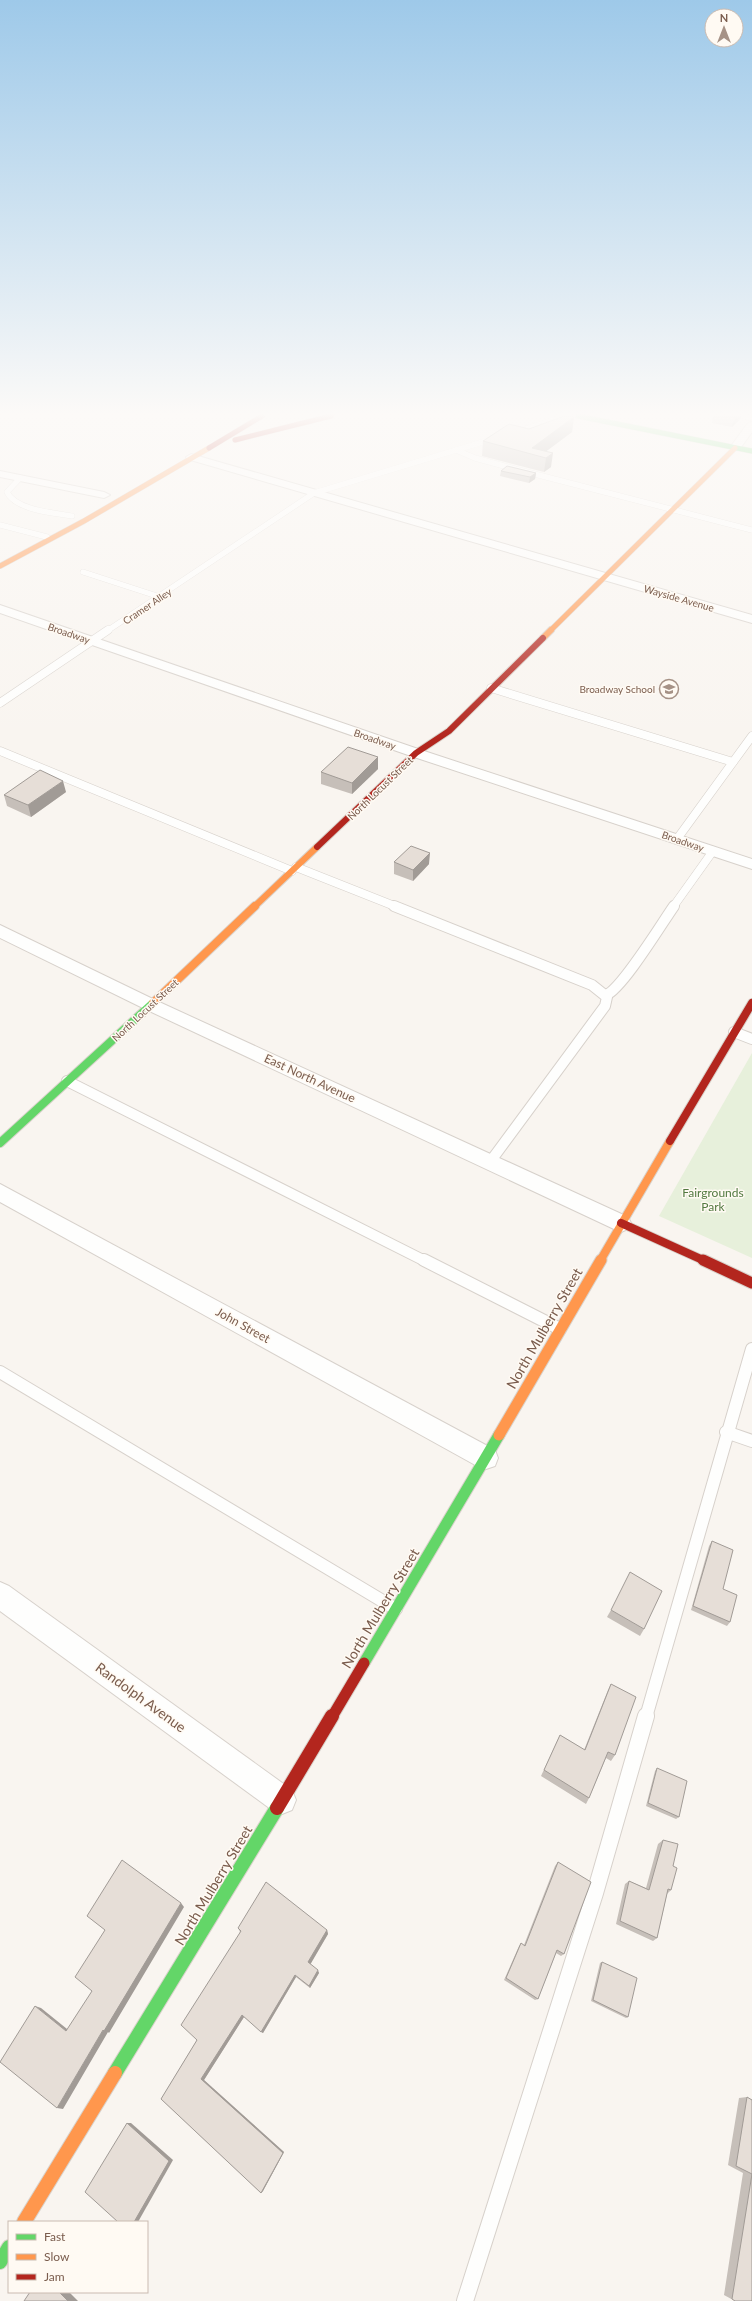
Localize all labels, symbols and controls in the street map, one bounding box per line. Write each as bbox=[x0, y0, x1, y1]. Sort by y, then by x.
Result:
north arrow bbox=[704, 8, 744, 48]
text: N bbox=[720, 11, 728, 24]
street label: Wayside Avenue bbox=[642, 582, 716, 614]
street label: Cramer Alley bbox=[120, 585, 174, 627]
street label: Broadway bbox=[46, 620, 92, 646]
school or university icon: Broadway School bbox=[658, 678, 680, 700]
place label: Broadway School bbox=[579, 683, 655, 695]
street label: Broadway bbox=[352, 726, 398, 752]
street label: North Locust Street bbox=[345, 753, 415, 822]
street label: Broadway bbox=[660, 828, 706, 854]
street label: North Locust Street bbox=[109, 976, 181, 1044]
street label: East North Avenue bbox=[262, 1050, 358, 1106]
park label: Fairgrounds Park bbox=[682, 1185, 744, 1214]
street label: North Mulberry Street bbox=[502, 1265, 586, 1391]
street label: John Street bbox=[213, 1304, 273, 1346]
street label: North Mulberry Street bbox=[338, 1545, 422, 1671]
street label: Randolph Avenue bbox=[92, 1658, 190, 1736]
street label: North Mulberry Street bbox=[171, 1822, 255, 1948]
legend bbox=[8, 2221, 148, 2293]
text: Fast bbox=[44, 2229, 66, 2244]
text: Slow bbox=[44, 2249, 70, 2264]
text: Jam bbox=[44, 2269, 65, 2284]

